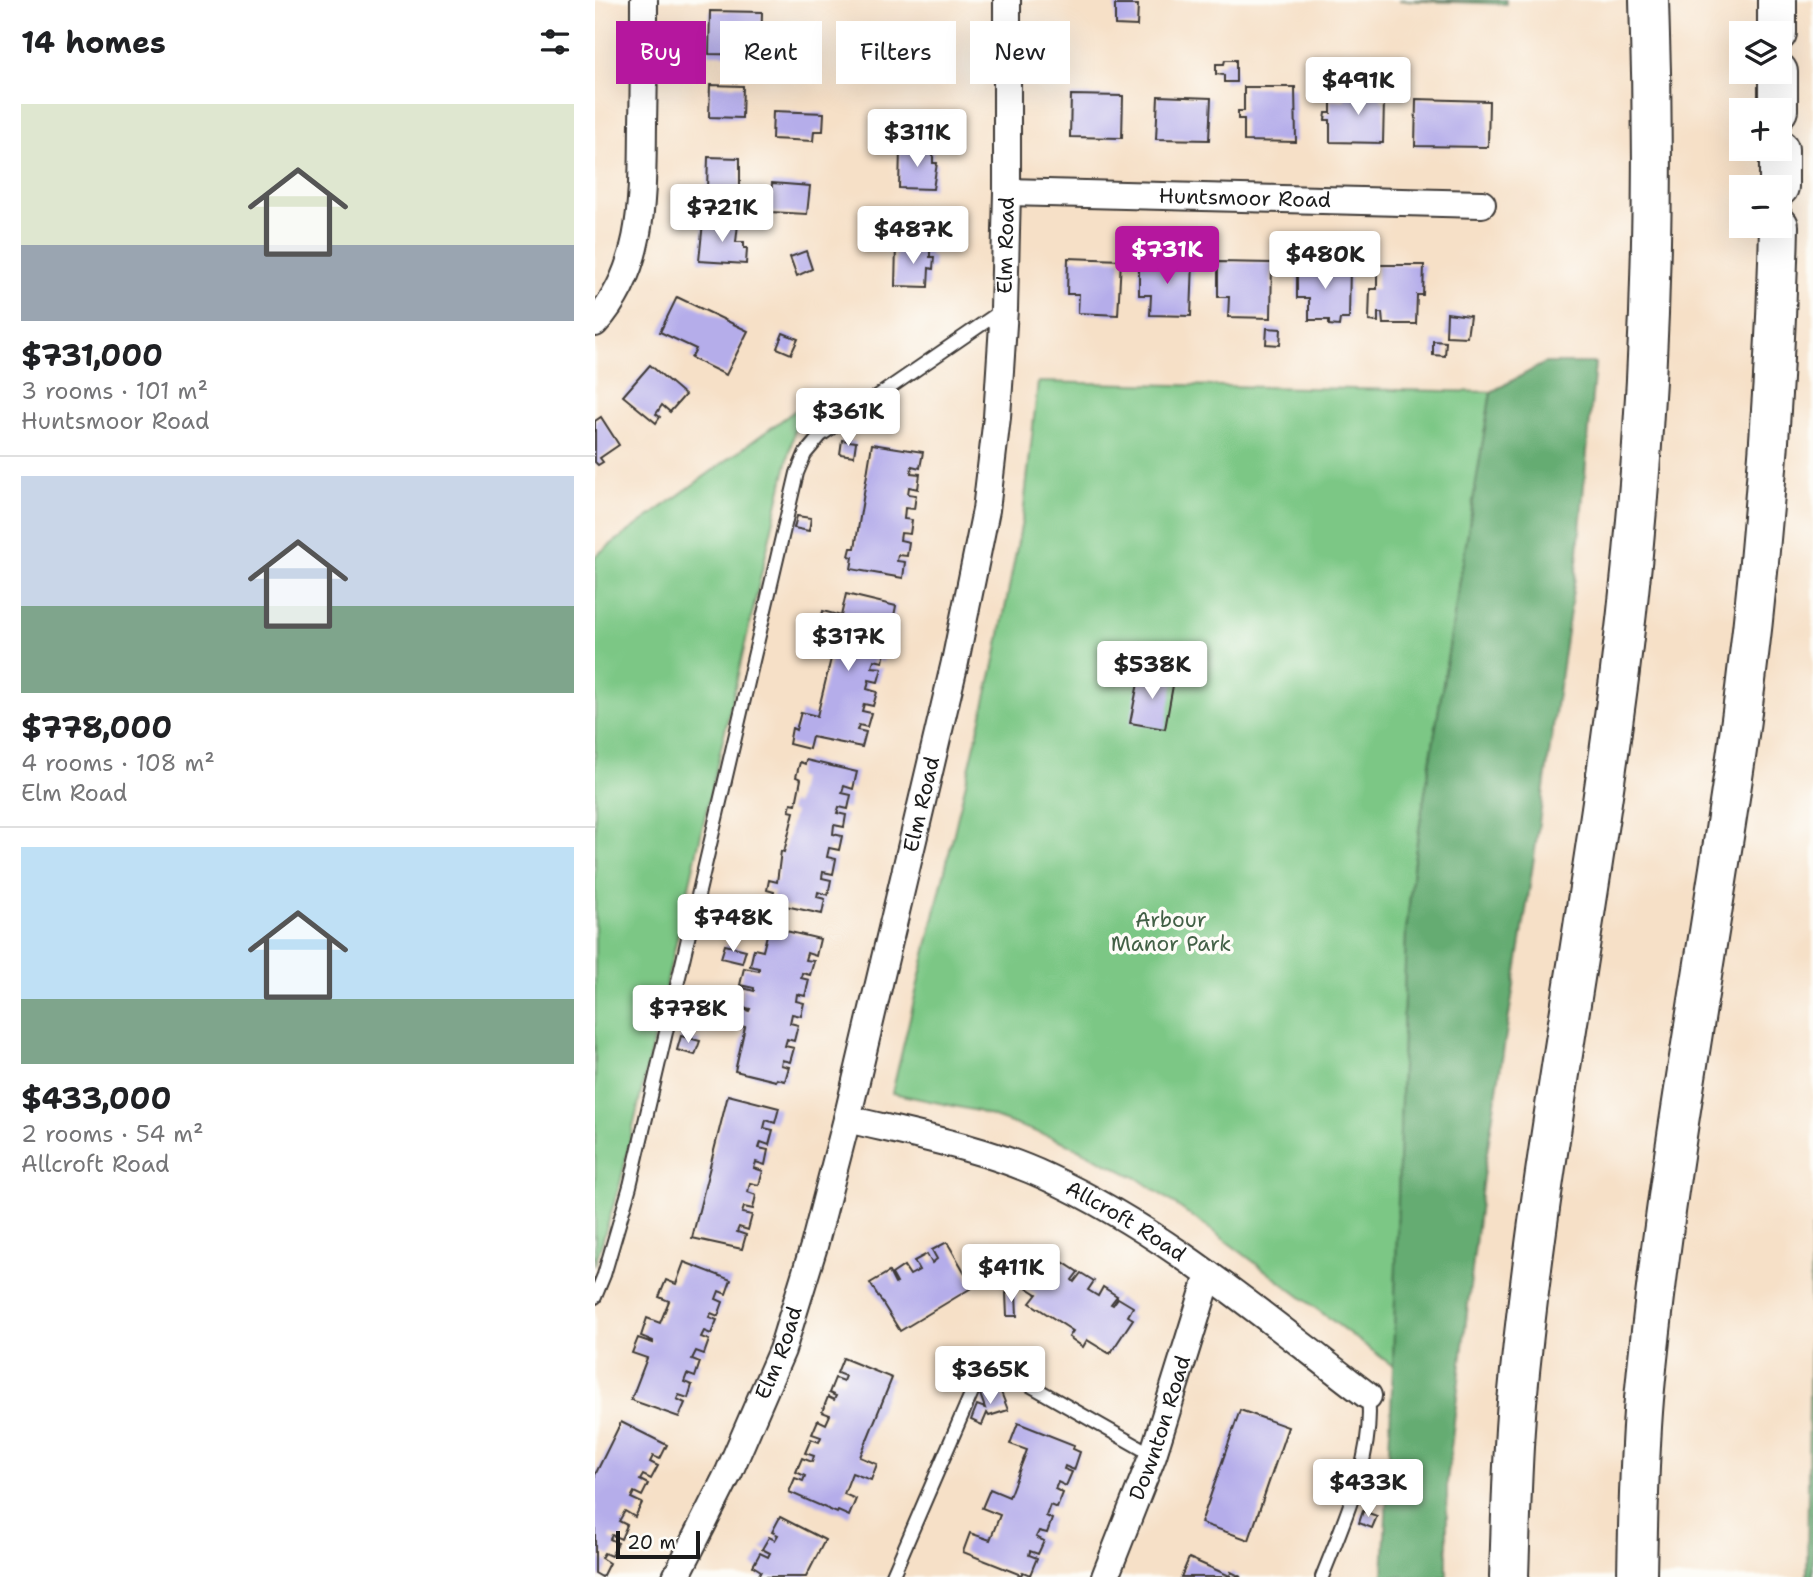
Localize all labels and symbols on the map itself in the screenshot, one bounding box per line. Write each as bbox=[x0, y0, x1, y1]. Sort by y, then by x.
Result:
pin: $491K bbox=[1309, 58, 1407, 117]
pin: $311K bbox=[868, 110, 966, 169]
street label: Huntsmoor Road bbox=[1158, 182, 1331, 214]
pin: $721K bbox=[673, 184, 771, 244]
street label: Elm Road bbox=[990, 196, 1021, 294]
pin: $487K bbox=[864, 206, 962, 266]
pin: $731K bbox=[1118, 226, 1216, 286]
pin: $480K bbox=[1276, 232, 1374, 291]
pin: $361K bbox=[799, 388, 897, 448]
pin: $317K bbox=[799, 614, 897, 673]
pin: $538K bbox=[1103, 642, 1201, 701]
street label: Elm Road bbox=[897, 754, 946, 855]
pin: $748K bbox=[684, 894, 782, 954]
park label: Arbour Manor Park bbox=[1111, 906, 1231, 958]
pin: $778K bbox=[639, 986, 737, 1045]
street label: Allcroft Road bbox=[1061, 1174, 1192, 1268]
pin: $411K bbox=[962, 1244, 1060, 1304]
street label: Elm Road bbox=[748, 1303, 809, 1403]
pin: $365K bbox=[941, 1346, 1039, 1406]
street label: Downton Road bbox=[1123, 1352, 1197, 1504]
pin: $433K bbox=[1319, 1460, 1417, 1519]
scale bar bbox=[616, 1528, 700, 1560]

